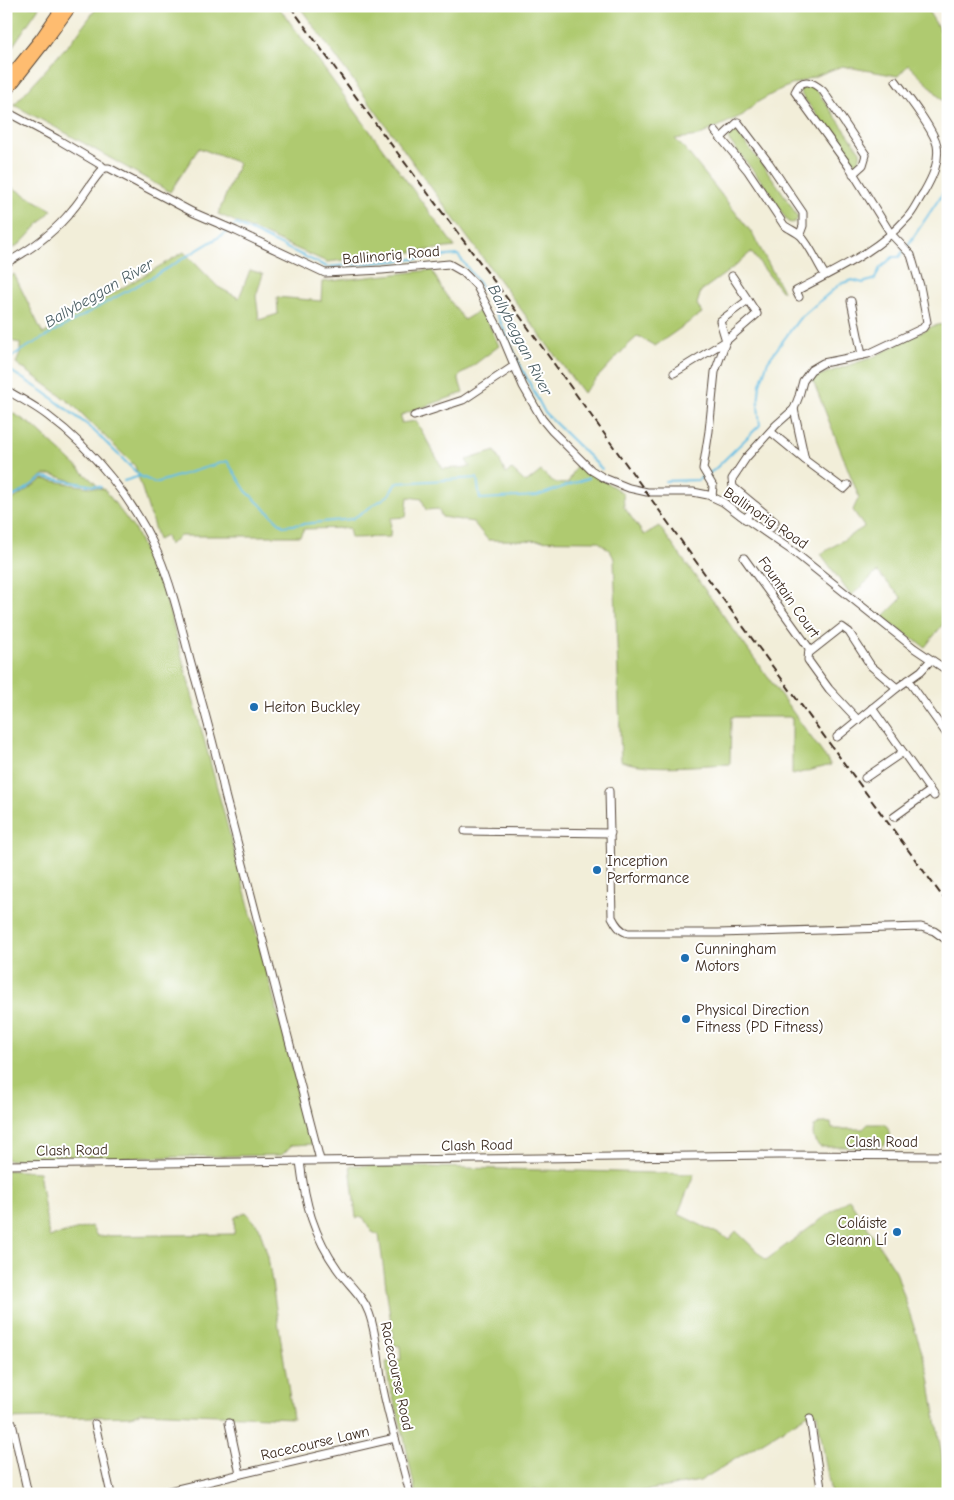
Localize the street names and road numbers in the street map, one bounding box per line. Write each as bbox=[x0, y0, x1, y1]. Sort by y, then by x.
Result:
street label: Ballinorig Road bbox=[341, 242, 441, 268]
street label: Ballinorig Road bbox=[720, 483, 812, 553]
street label: Fountain Court bbox=[754, 553, 824, 642]
street label: Clash Road bbox=[846, 1133, 918, 1151]
street label: Clash Road bbox=[441, 1135, 513, 1155]
street label: Clash Road bbox=[36, 1140, 108, 1160]
street label: Racecourse Road bbox=[377, 1320, 417, 1432]
street label: Racecourse Lawn bbox=[259, 1422, 371, 1464]

